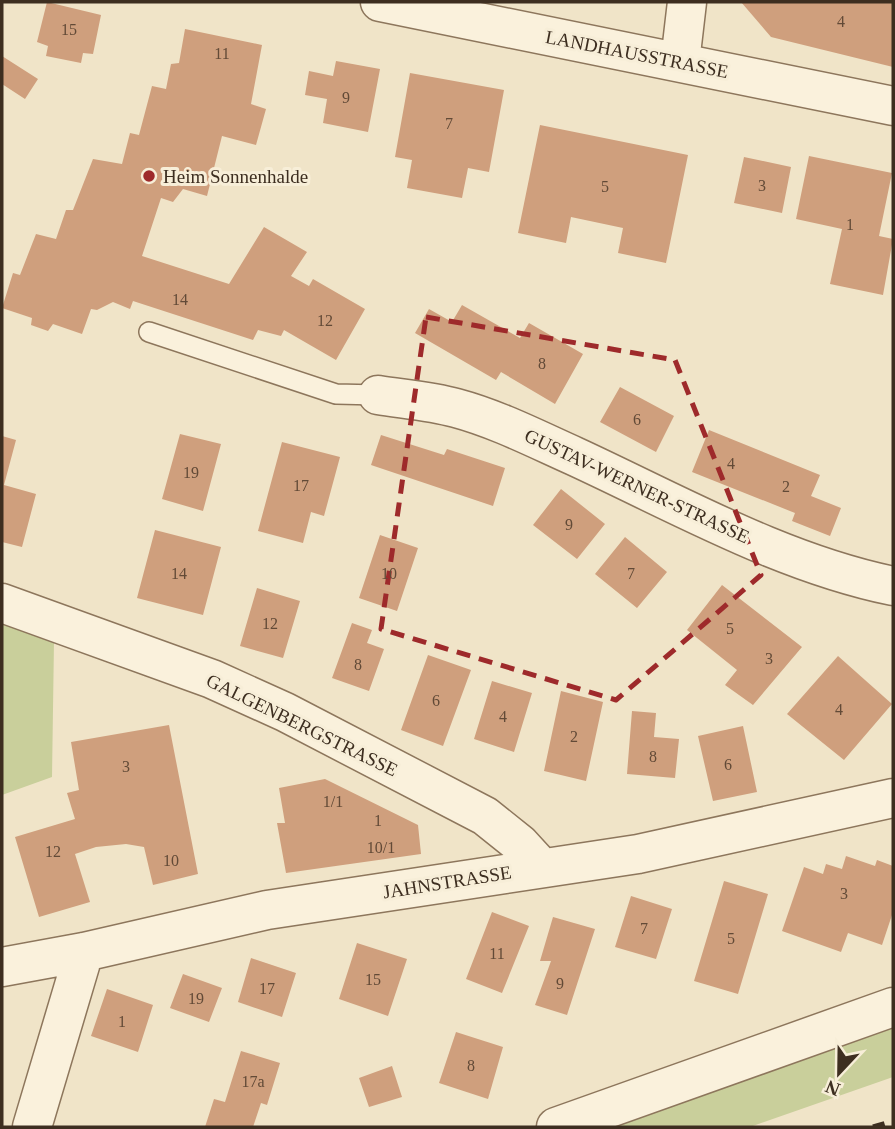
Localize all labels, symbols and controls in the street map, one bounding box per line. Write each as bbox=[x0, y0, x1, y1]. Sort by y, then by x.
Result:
house number: 4 bbox=[837, 13, 845, 30]
house number: 15 bbox=[61, 21, 77, 38]
street label: LANDHAUSSTRASSE bbox=[544, 26, 730, 82]
house number: 11 bbox=[214, 45, 230, 62]
house number: 9 bbox=[342, 89, 350, 106]
house number: 7 bbox=[445, 115, 453, 132]
place label: Heim Sonnenhalde bbox=[163, 166, 308, 187]
marker: Heim Sonnenhalde bbox=[141, 168, 157, 184]
house number: 3 bbox=[758, 177, 766, 194]
house number: 5 bbox=[601, 178, 609, 195]
house number: 1 bbox=[846, 216, 854, 233]
house number: 14 bbox=[172, 291, 188, 308]
house number: 12 bbox=[317, 312, 333, 329]
house number: 8 bbox=[538, 355, 546, 372]
house number: 6 bbox=[633, 411, 641, 428]
street label: GUSTAV-WERNER-STRASSE bbox=[521, 425, 753, 547]
house number: 4 bbox=[727, 455, 735, 472]
house number: 19 bbox=[183, 464, 199, 481]
house number: 17 bbox=[293, 477, 309, 494]
house number: 2 bbox=[782, 478, 790, 495]
house number: 9 bbox=[565, 516, 573, 533]
house number: 14 bbox=[171, 565, 187, 582]
house number: 10 bbox=[381, 565, 397, 582]
house number: 7 bbox=[627, 565, 635, 582]
house number: 12 bbox=[262, 615, 278, 632]
house number: 5 bbox=[726, 620, 734, 637]
house number: 3 bbox=[765, 650, 773, 667]
house number: 8 bbox=[354, 656, 362, 673]
street label: GALGENBERGSTRASSE bbox=[203, 670, 401, 780]
house number: 6 bbox=[432, 692, 440, 709]
house number: 4 bbox=[835, 701, 843, 718]
house number: 4 bbox=[499, 708, 507, 725]
house number: 2 bbox=[570, 728, 578, 745]
house number: 8 bbox=[649, 748, 657, 765]
house number: 6 bbox=[724, 756, 732, 773]
house number: 3 bbox=[122, 758, 130, 775]
house number: 1/1 bbox=[323, 793, 343, 810]
house number: 1 bbox=[374, 812, 382, 829]
house number: 10/1 bbox=[367, 839, 395, 856]
house number: 12 bbox=[45, 843, 61, 860]
house number: 10 bbox=[163, 852, 179, 869]
street label: JAHNSTRASSE bbox=[381, 861, 513, 903]
house number: 3 bbox=[840, 885, 848, 902]
house number: 7 bbox=[640, 920, 648, 937]
house number: 5 bbox=[727, 930, 735, 947]
house number: 11 bbox=[489, 945, 505, 962]
house number: 15 bbox=[365, 971, 381, 988]
house number: 9 bbox=[556, 975, 564, 992]
house number: 17 bbox=[259, 980, 275, 997]
house number: 19 bbox=[188, 990, 204, 1007]
house number: 1 bbox=[118, 1013, 126, 1030]
north arrow bbox=[804, 1038, 874, 1108]
house number: 8 bbox=[467, 1057, 475, 1074]
house number: 17a bbox=[241, 1073, 265, 1090]
text: N bbox=[822, 1076, 843, 1101]

